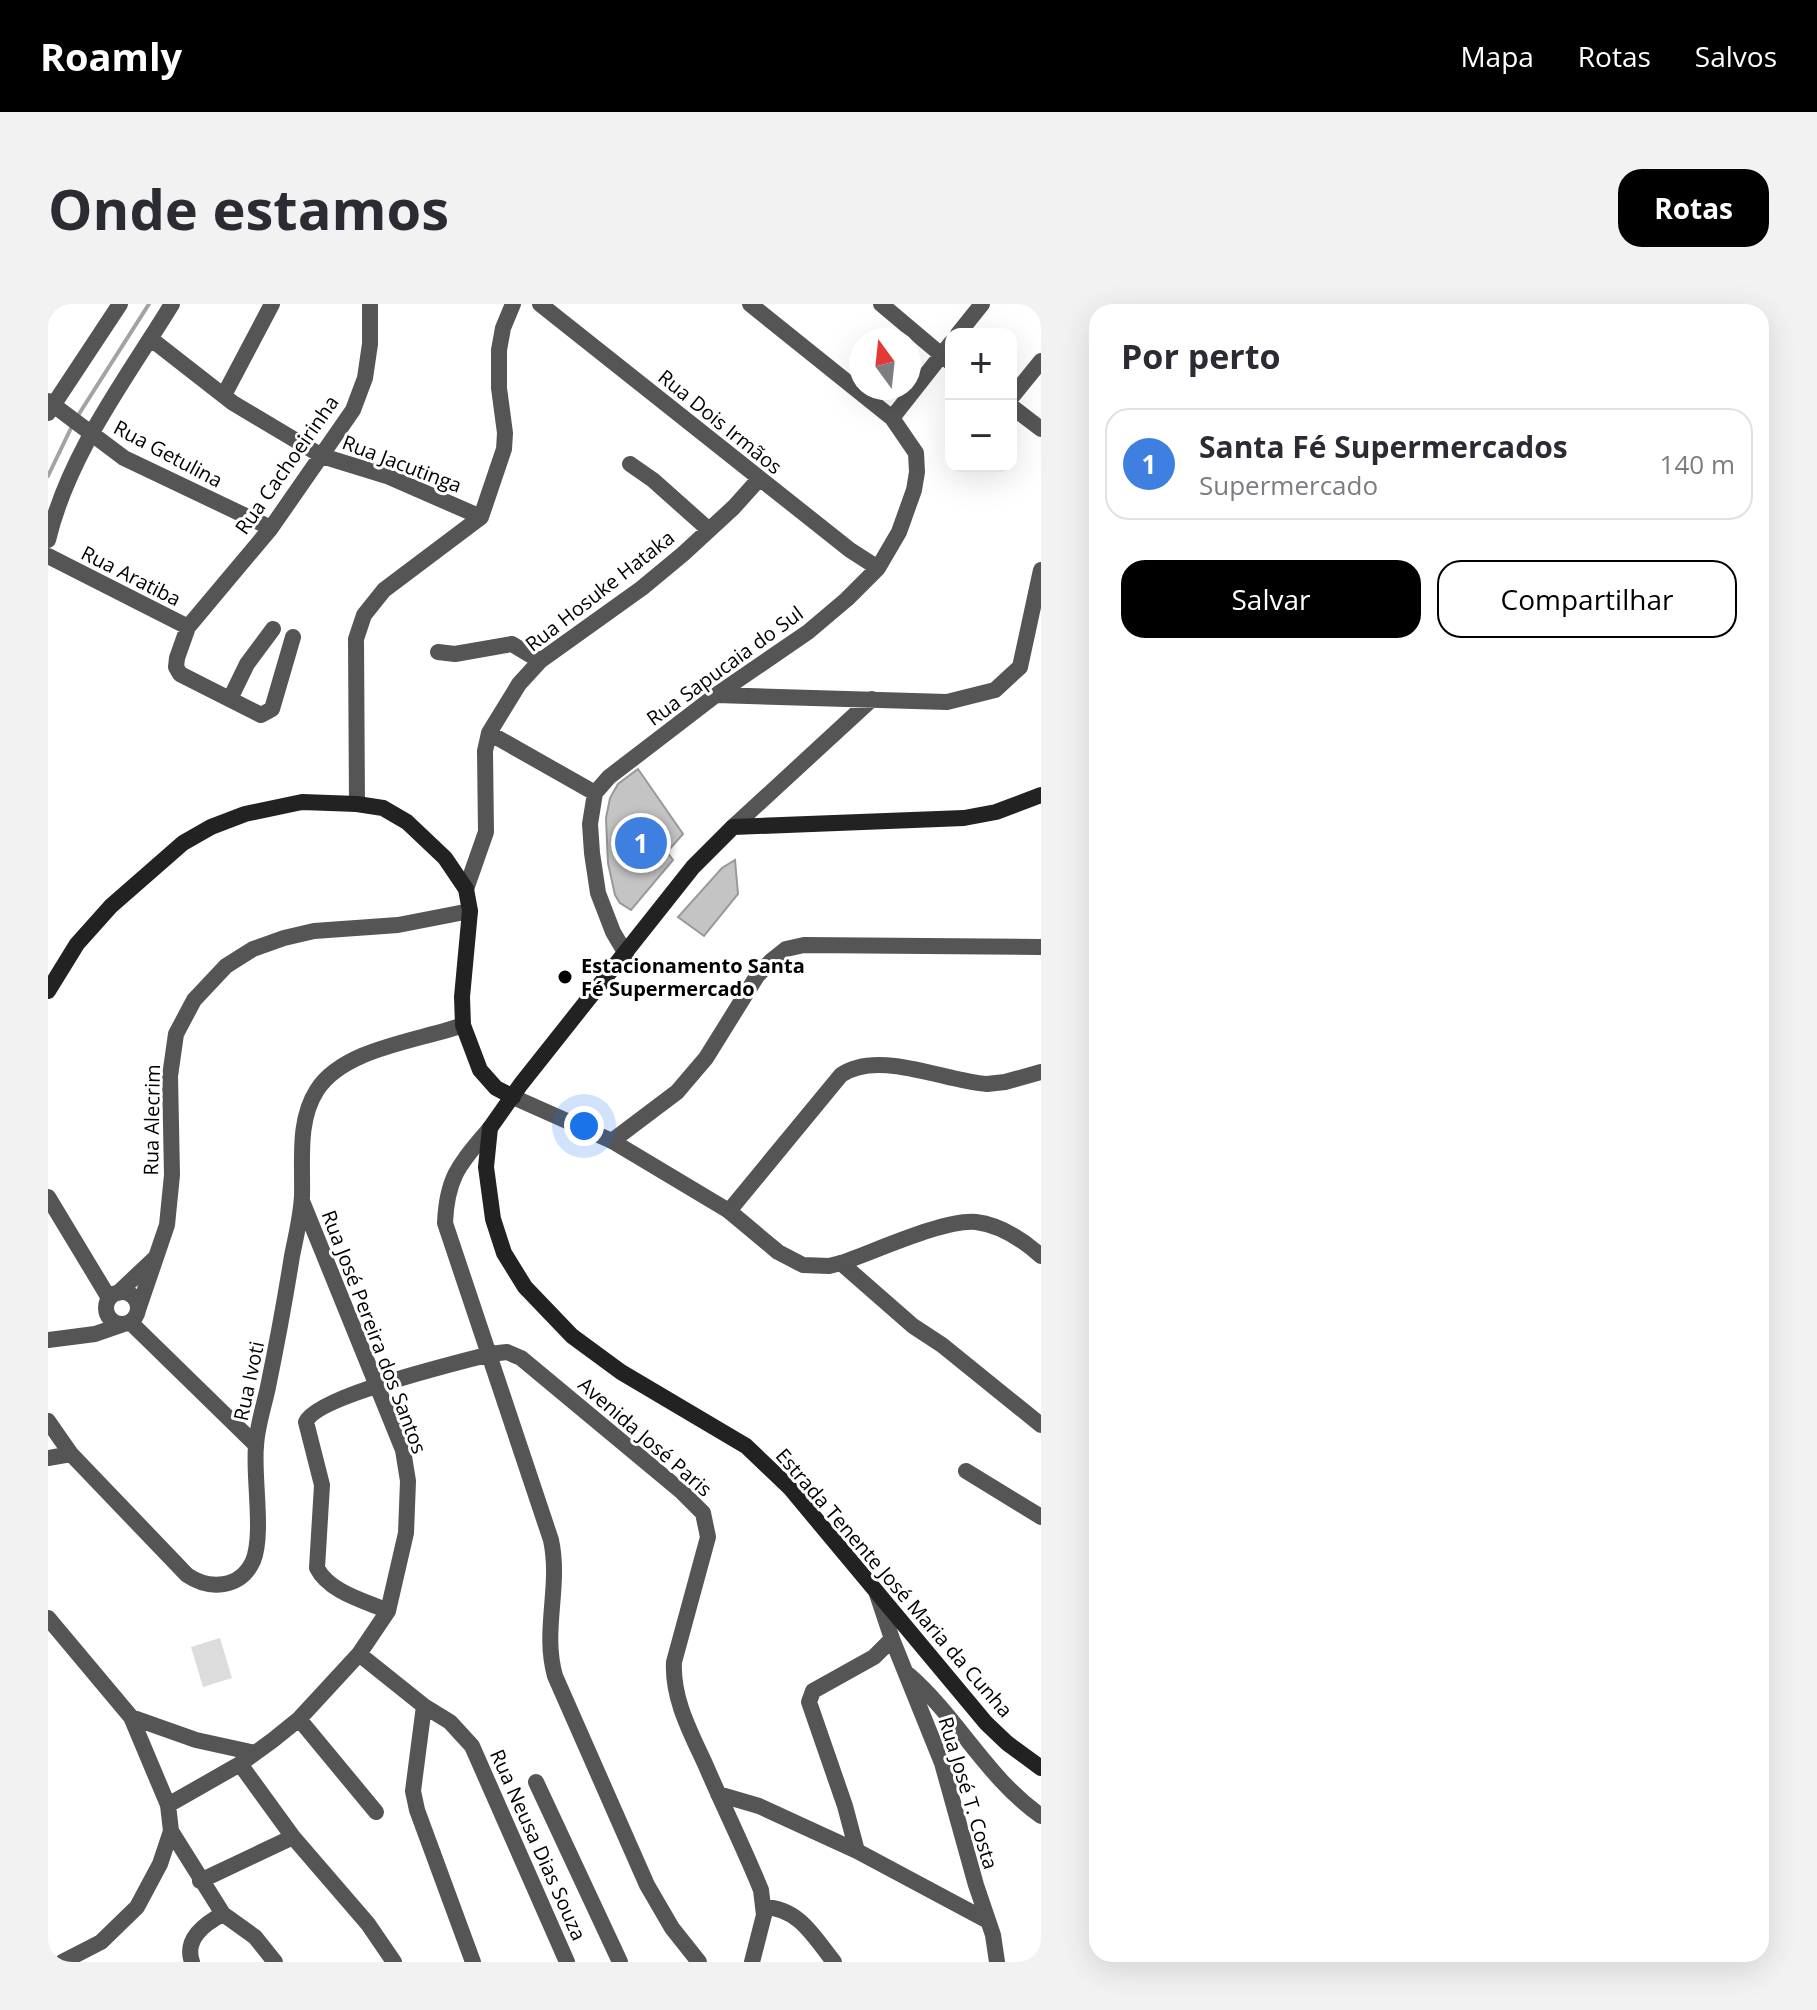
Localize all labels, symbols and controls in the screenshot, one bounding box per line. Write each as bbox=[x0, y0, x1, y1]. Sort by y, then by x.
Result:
text: Roamly bbox=[40, 30, 182, 82]
text: Mapa bbox=[1460, 37, 1534, 75]
text: Rotas bbox=[1578, 37, 1651, 75]
text: Salvos bbox=[1695, 37, 1777, 75]
button: Rotas bbox=[1618, 169, 1769, 247]
text: Onde estamos bbox=[48, 170, 449, 246]
north arrow bbox=[849, 328, 921, 400]
map controls bbox=[945, 328, 1017, 472]
button: + bbox=[945, 328, 1017, 400]
text: Por perto bbox=[1121, 333, 1281, 379]
street label: Rua Dois Irmãos bbox=[653, 363, 788, 480]
street label: Rua Cachoeirinha bbox=[229, 390, 345, 539]
button: − bbox=[945, 400, 1017, 472]
street label: Rua Getulina bbox=[109, 414, 227, 494]
text: Santa Fé Supermercados bbox=[1199, 426, 1568, 467]
street label: Rua Jacutinga bbox=[339, 428, 466, 499]
text: 1 bbox=[1142, 446, 1156, 482]
text: 140 m bbox=[1660, 446, 1735, 482]
text: Supermercado bbox=[1199, 467, 1378, 503]
street label: Rua Hosuke Hataka bbox=[520, 524, 680, 657]
street label: Rua Aratiba bbox=[77, 539, 186, 612]
button: Salvar bbox=[1121, 560, 1421, 638]
button: Compartilhar bbox=[1437, 560, 1737, 638]
street label: Rua Sapucaia do Sul bbox=[641, 600, 808, 732]
pin: 1 bbox=[615, 813, 667, 873]
place label: Estacionamento Santa Fé Supermercado bbox=[581, 952, 805, 1002]
marker: Estacionamento Santa Fé Supermercado bbox=[556, 968, 574, 986]
street label: Rua Alecrim bbox=[137, 1064, 166, 1176]
your location bbox=[564, 1106, 604, 1146]
street label: Rua José Pereira dos Santos bbox=[316, 1206, 433, 1457]
street label: Rua Ivoti bbox=[227, 1339, 270, 1423]
street label: Avenida José Paris bbox=[573, 1371, 718, 1502]
street label: Estrada Tenente José Maria da Cunha bbox=[770, 1442, 1019, 1723]
street label: Rua José T. Costa bbox=[932, 1713, 1005, 1872]
street label: Rua Neusa Dias Souza bbox=[484, 1745, 593, 1945]

